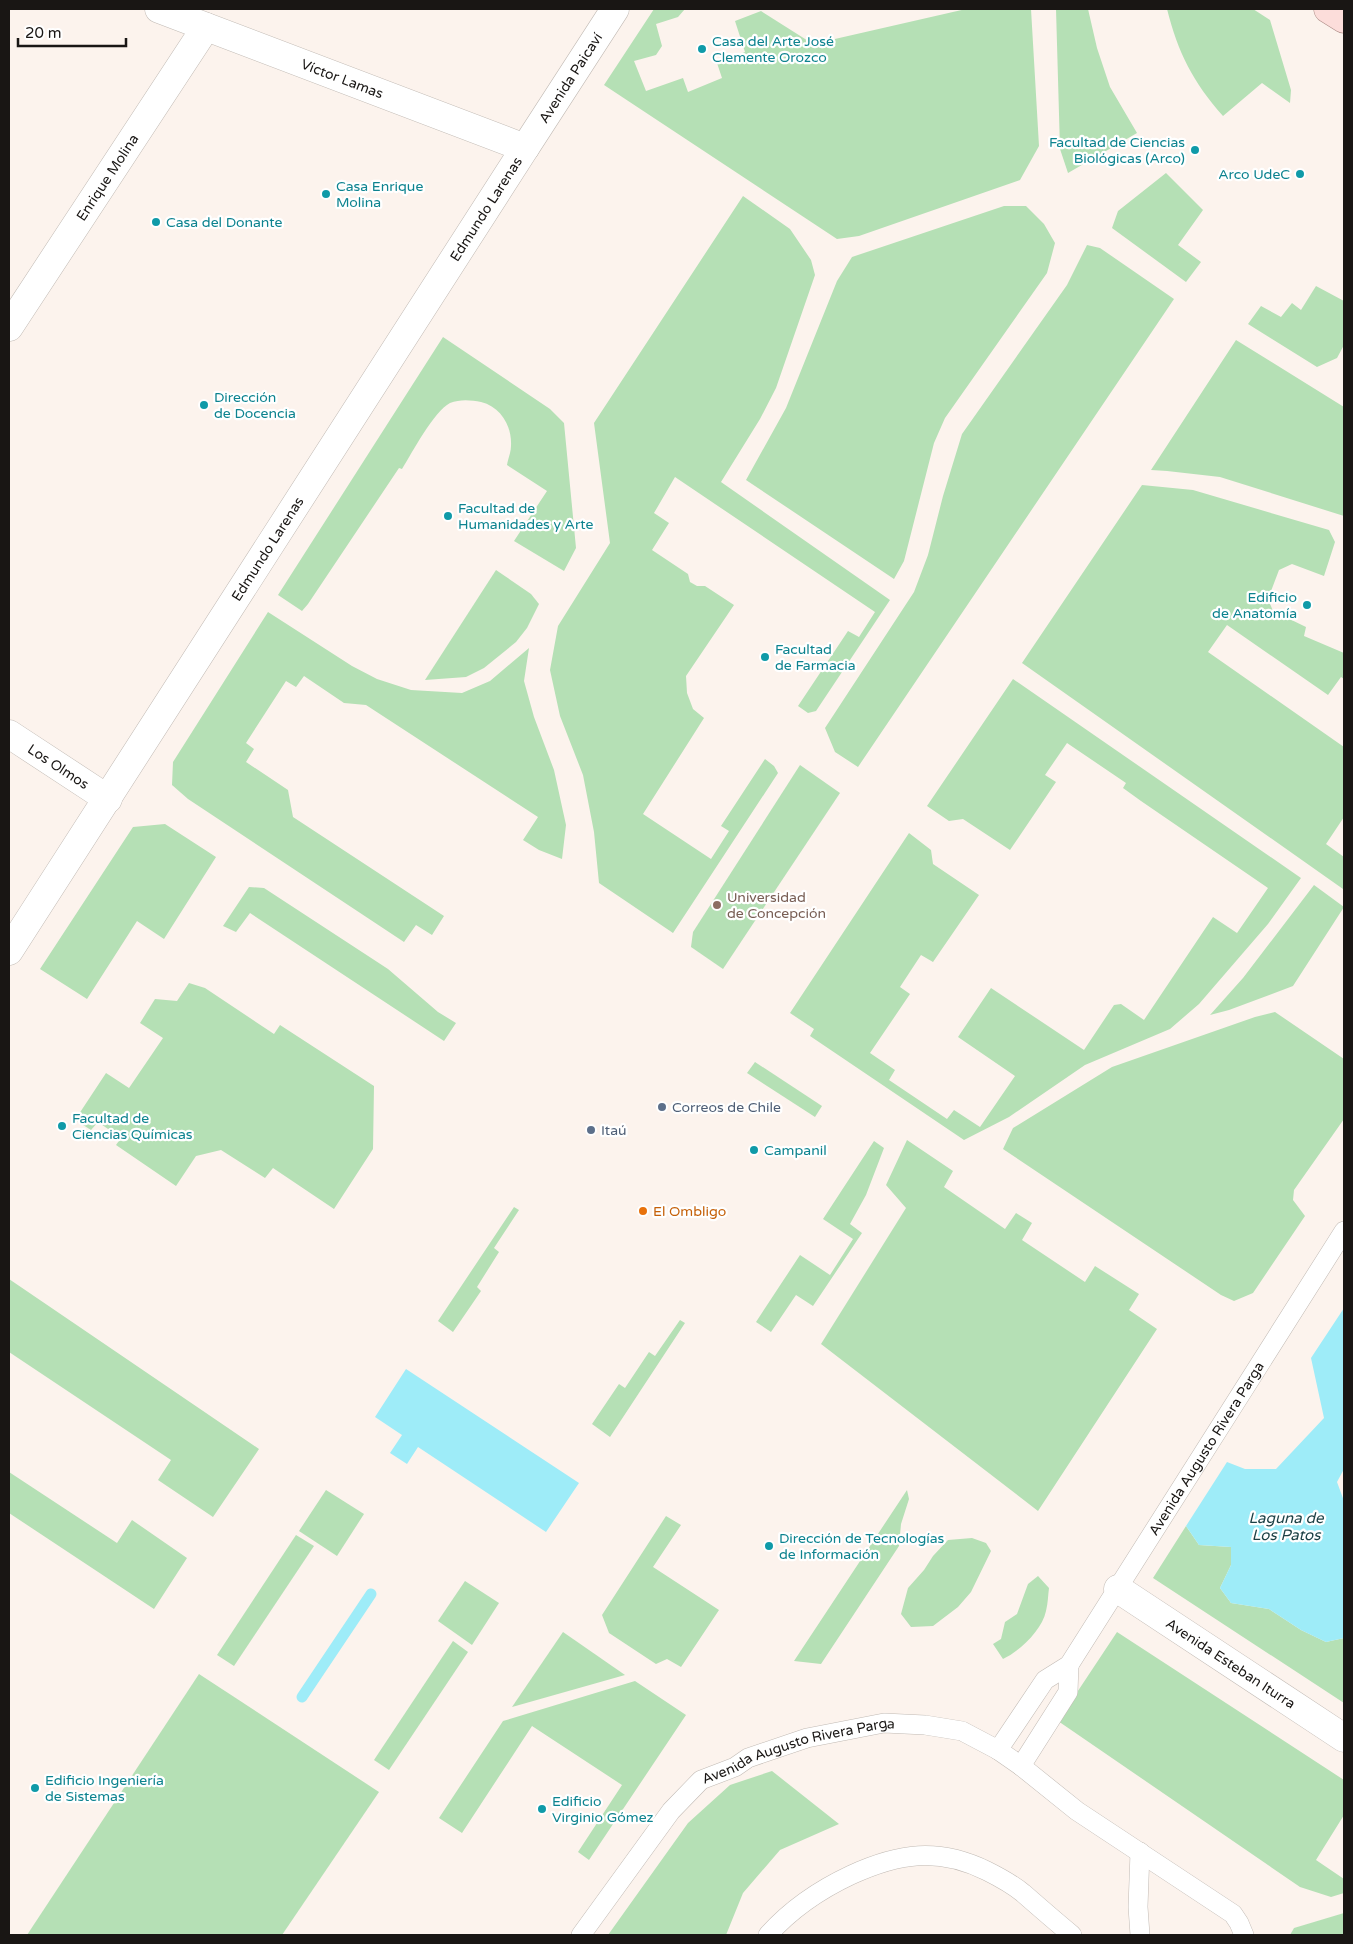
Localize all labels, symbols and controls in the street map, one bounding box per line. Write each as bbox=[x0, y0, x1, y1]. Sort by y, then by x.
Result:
scale bar bbox=[18, 15, 125, 47]
text: 20 m bbox=[25, 24, 62, 42]
street label: Avenida Paicaví bbox=[535, 29, 607, 127]
place label: Casa del Arte José Clemente Orozco bbox=[712, 33, 834, 66]
marker: Casa del Arte José Clemente Orozco bbox=[696, 43, 708, 55]
street label: Víctor Lamas bbox=[298, 56, 386, 102]
street label: Enrique Molina bbox=[73, 131, 142, 224]
place label: Facultad de Ciencias Biológicas (Arco) bbox=[1049, 134, 1185, 167]
marker: Facultad de Ciencias Biológicas (Arco) bbox=[1189, 144, 1201, 156]
street label: Edmundo Larenas bbox=[446, 154, 526, 265]
place label: Arco UdeC bbox=[1218, 166, 1290, 183]
marker: Arco UdeC bbox=[1294, 168, 1306, 180]
place label: Casa Enrique Molina bbox=[336, 178, 423, 211]
marker: Casa Enrique Molina bbox=[320, 188, 332, 200]
place label: Casa del Donante bbox=[166, 214, 282, 231]
marker: Casa del Donante bbox=[150, 216, 162, 228]
place label: Dirección de Docencia bbox=[214, 389, 296, 422]
marker: Dirección de Docencia bbox=[198, 399, 210, 411]
street label: Edmundo Larenas bbox=[228, 494, 308, 604]
place label: Facultad de Humanidades y Arte bbox=[458, 500, 594, 533]
marker: Facultad de Humanidades y Arte bbox=[442, 510, 454, 522]
place label: Edificio de Anatomía bbox=[1212, 589, 1297, 622]
marker: Edificio de Anatomía bbox=[1301, 599, 1313, 611]
place label: Facultad de Farmacia bbox=[775, 641, 856, 674]
marker: Facultad de Farmacia bbox=[759, 651, 771, 663]
street label: Los Olmos bbox=[24, 741, 92, 793]
place label: Universidad de Concepción bbox=[727, 889, 826, 922]
marker: Universidad de Concepción bbox=[711, 899, 723, 911]
place label: Correos de Chile bbox=[672, 1099, 781, 1116]
marker: Correos de Chile bbox=[656, 1101, 668, 1113]
place label: Facultad de Ciencias Químicas bbox=[72, 1110, 193, 1143]
marker: Facultad de Ciencias Químicas bbox=[56, 1120, 68, 1132]
place label: Itaú bbox=[601, 1122, 627, 1139]
marker: Itaú bbox=[585, 1124, 597, 1136]
place label: Campanil bbox=[764, 1142, 827, 1159]
marker: Campanil bbox=[748, 1144, 760, 1156]
place label: El Ombligo bbox=[653, 1203, 726, 1220]
marker: El Ombligo bbox=[637, 1205, 649, 1217]
street label: Avenida Augusto Rivera Parga bbox=[1145, 1359, 1268, 1539]
water label: Laguna de Los Patos bbox=[1248, 1509, 1325, 1544]
place label: Dirección de Tecnologías de Información bbox=[779, 1530, 945, 1563]
marker: Dirección de Tecnologías de Información bbox=[763, 1540, 775, 1552]
street label: Avenida Esteban Iturra bbox=[1162, 1615, 1298, 1713]
street label: Avenida Augusto Rivera Parga bbox=[700, 1715, 895, 1788]
place label: Edificio Ingeniería de Sistemas bbox=[45, 1772, 164, 1805]
marker: Edificio Ingeniería de Sistemas bbox=[29, 1782, 41, 1794]
place label: Edificio Virginio Gómez bbox=[552, 1793, 654, 1826]
marker: Edificio Virginio Gómez bbox=[536, 1803, 548, 1815]

